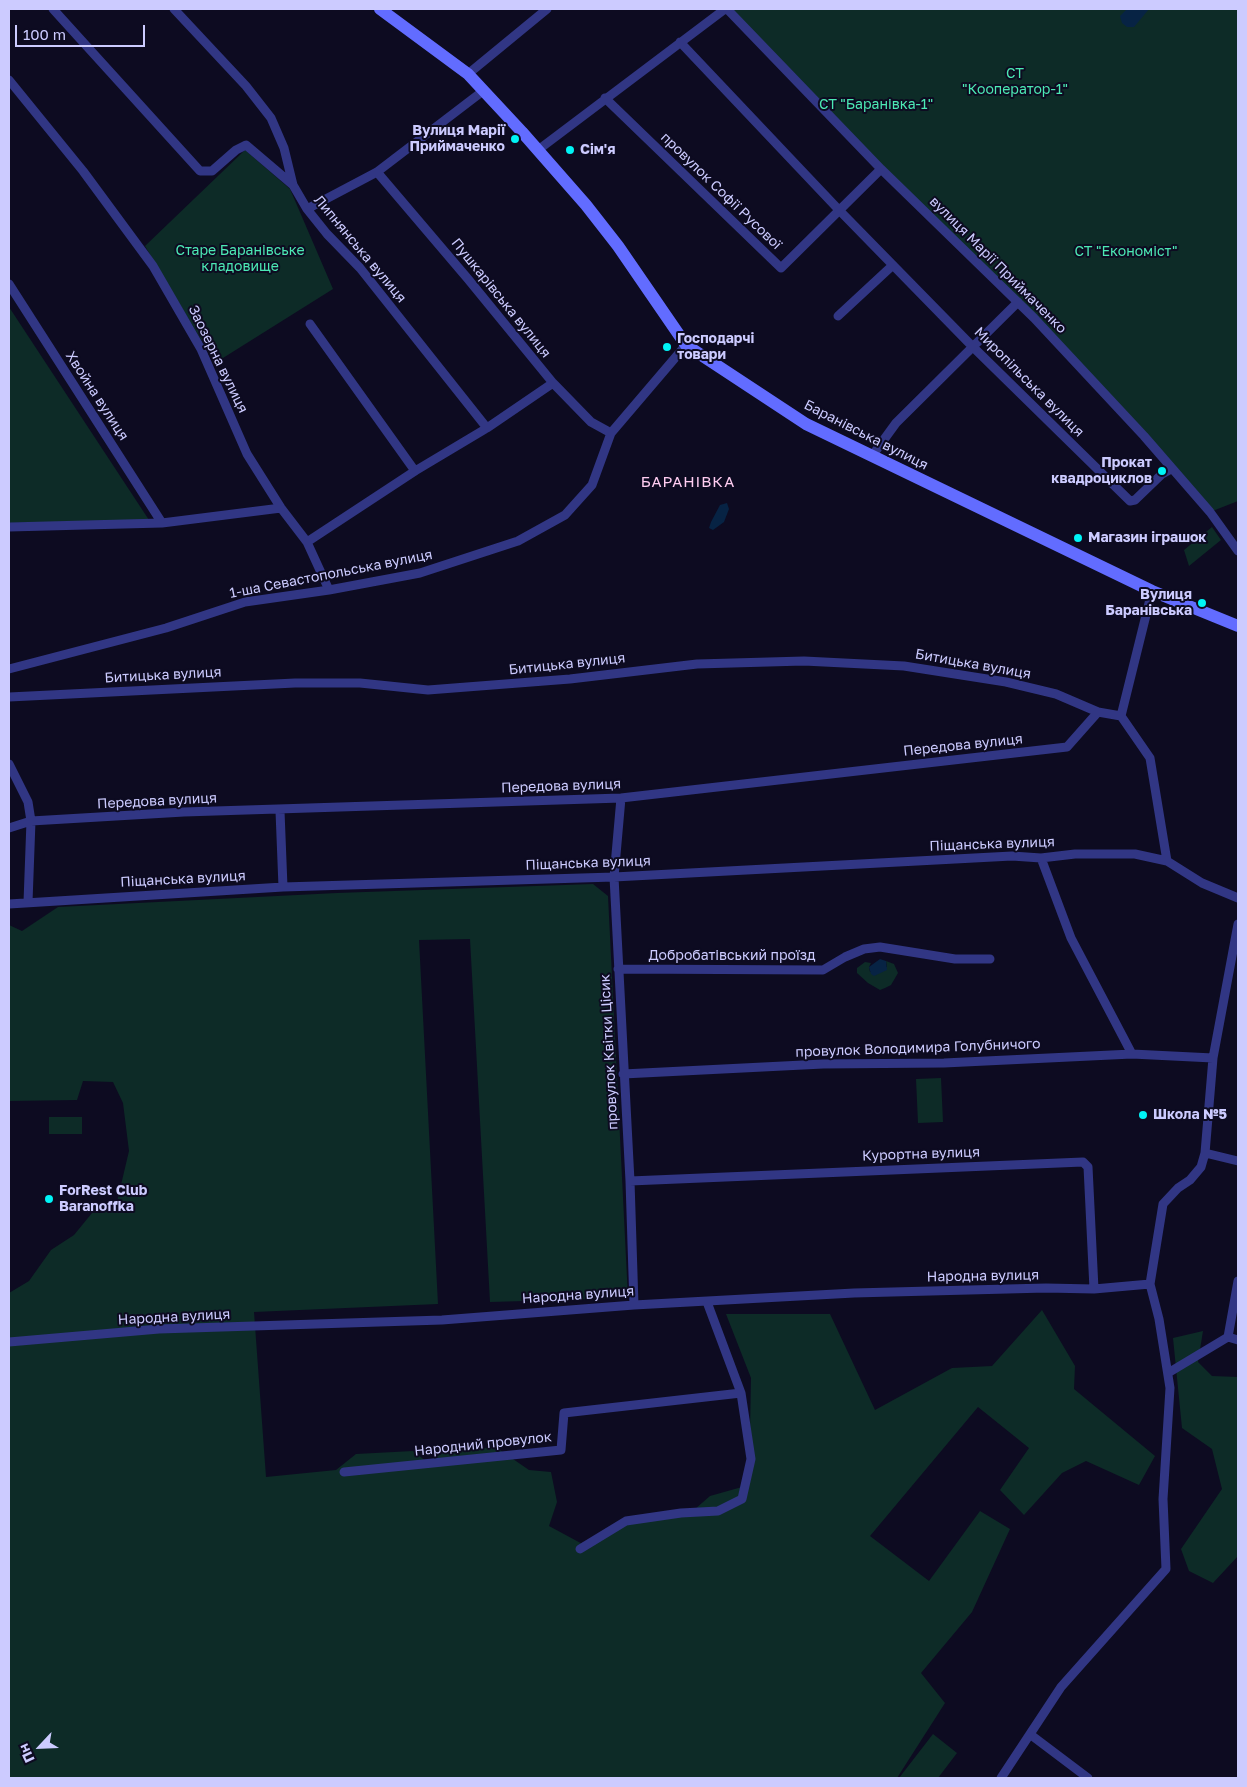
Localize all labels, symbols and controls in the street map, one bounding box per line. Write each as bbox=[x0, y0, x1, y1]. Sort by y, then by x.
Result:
scale bar bbox=[18, 15, 148, 47]
text: 100 m bbox=[23, 25, 66, 43]
park label: СТ "Кооператор-1" bbox=[962, 66, 1068, 98]
park label: СТ "Баранівка-1" bbox=[819, 97, 933, 113]
place label: Вулиця Марії Приймаченко bbox=[410, 123, 505, 156]
street label: провулок Софії Русової bbox=[657, 129, 785, 253]
marker: Вулиця Марії Приймаченко bbox=[509, 133, 521, 145]
place label: Сім'я bbox=[580, 142, 615, 158]
marker: Сім'я bbox=[564, 144, 576, 156]
street label: Липнянська вулиця bbox=[310, 192, 410, 306]
street label: вулиця Марії Приймаченко bbox=[926, 193, 1070, 337]
street label: Пушкарівська вулиця bbox=[448, 235, 554, 361]
park label: Старе Баранівське кладовище bbox=[175, 243, 305, 276]
park label: СТ "Економіст" bbox=[1075, 244, 1177, 260]
street label: Заозерна вулиця bbox=[185, 302, 251, 416]
street label: Миропільська вулиця bbox=[971, 324, 1087, 440]
place label: Господарчі товари bbox=[677, 331, 754, 364]
marker: Господарчі товари bbox=[661, 341, 673, 353]
street label: Хвойна вулиця bbox=[62, 348, 132, 444]
street label: Баранівська вулиця bbox=[801, 396, 931, 474]
place label: Прокат квадроциклов bbox=[1051, 455, 1152, 488]
marker: Прокат квадроциклов bbox=[1156, 465, 1168, 477]
district label: БАРАНІВКА bbox=[640, 473, 736, 491]
place label: Магазин іграшок bbox=[1088, 530, 1206, 546]
marker: Магазин іграшок bbox=[1072, 532, 1084, 544]
street label: 1-ша Севастопольська вулиця bbox=[228, 546, 434, 602]
place label: Вулиця Баранівська bbox=[1105, 587, 1192, 620]
marker: Вулиця Баранівська bbox=[1196, 597, 1208, 609]
street label: Битицька вулиця bbox=[914, 646, 1032, 682]
street label: Битицька вулиця bbox=[508, 650, 626, 678]
street label: Битицька вулиця bbox=[104, 664, 222, 686]
street label: Передова вулиця bbox=[902, 730, 1024, 760]
street label: Передова вулиця bbox=[501, 776, 621, 796]
street label: Передова вулиця bbox=[97, 789, 217, 813]
street label: Піщанська вулиця bbox=[929, 833, 1055, 855]
street label: Піщанська вулиця bbox=[525, 852, 651, 874]
street label: Піщанська вулиця bbox=[120, 867, 246, 891]
street label: Добробатівський проїзд bbox=[648, 948, 816, 964]
street label: провулок Квітки Цісик bbox=[597, 974, 621, 1130]
street label: провулок Володимира Голубничого bbox=[795, 1035, 1041, 1061]
place label: Школа №5 bbox=[1153, 1107, 1227, 1123]
marker: Школа №5 bbox=[1137, 1109, 1149, 1121]
street label: Курортна вулиця bbox=[862, 1144, 980, 1164]
place label: ForRest Club Baranoffka bbox=[59, 1183, 147, 1216]
marker: ForRest Club Baranoffka bbox=[43, 1193, 55, 1205]
street label: Народна вулиця bbox=[927, 1267, 1039, 1285]
street label: Народна вулиця bbox=[521, 1283, 635, 1307]
street label: Народна вулиця bbox=[117, 1306, 231, 1328]
street label: Народний провулок bbox=[413, 1428, 553, 1460]
north arrow bbox=[15, 1722, 65, 1772]
text: Пн bbox=[14, 1741, 38, 1766]

